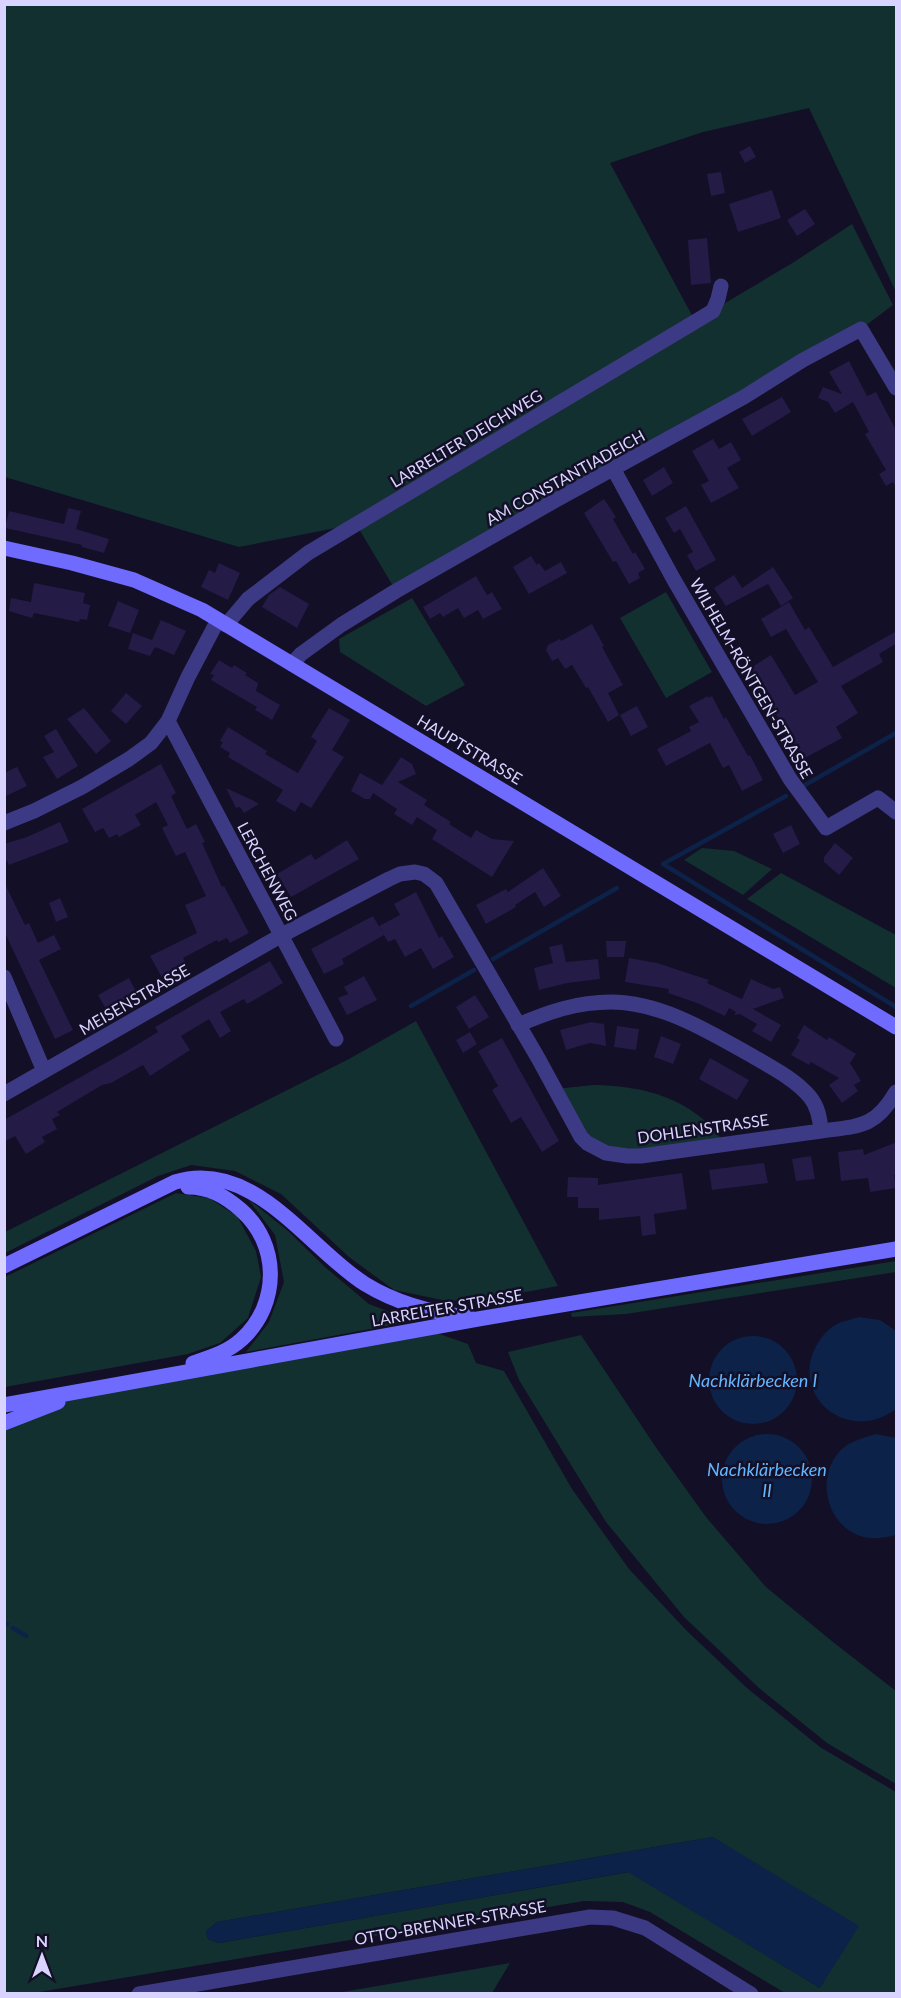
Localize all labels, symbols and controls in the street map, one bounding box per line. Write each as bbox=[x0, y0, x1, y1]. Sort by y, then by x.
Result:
street label: LARRELTER DEICHWEG bbox=[387, 385, 545, 491]
street label: AM CONSTANTIADEICH bbox=[482, 425, 648, 529]
street label: WILHELM-RÖNTGEN-STRASSE bbox=[687, 574, 817, 782]
street label: HAUPTSTRASSE bbox=[414, 710, 526, 788]
street label: LERCHENWEG bbox=[234, 818, 302, 924]
street label: MEISENSTRASSE bbox=[75, 960, 193, 1038]
street label: DOHLENSTRASSE bbox=[636, 1109, 770, 1147]
street label: LARRELTER STRASSE bbox=[370, 1284, 524, 1330]
water label: Nachklärbecken I bbox=[689, 1369, 818, 1391]
water label: Nachklärbecken II bbox=[707, 1458, 827, 1501]
street label: OTTO-BRENNER-STRASSE bbox=[353, 1896, 547, 1948]
north arrow bbox=[12, 1926, 72, 1986]
text: N bbox=[36, 1931, 48, 1950]

